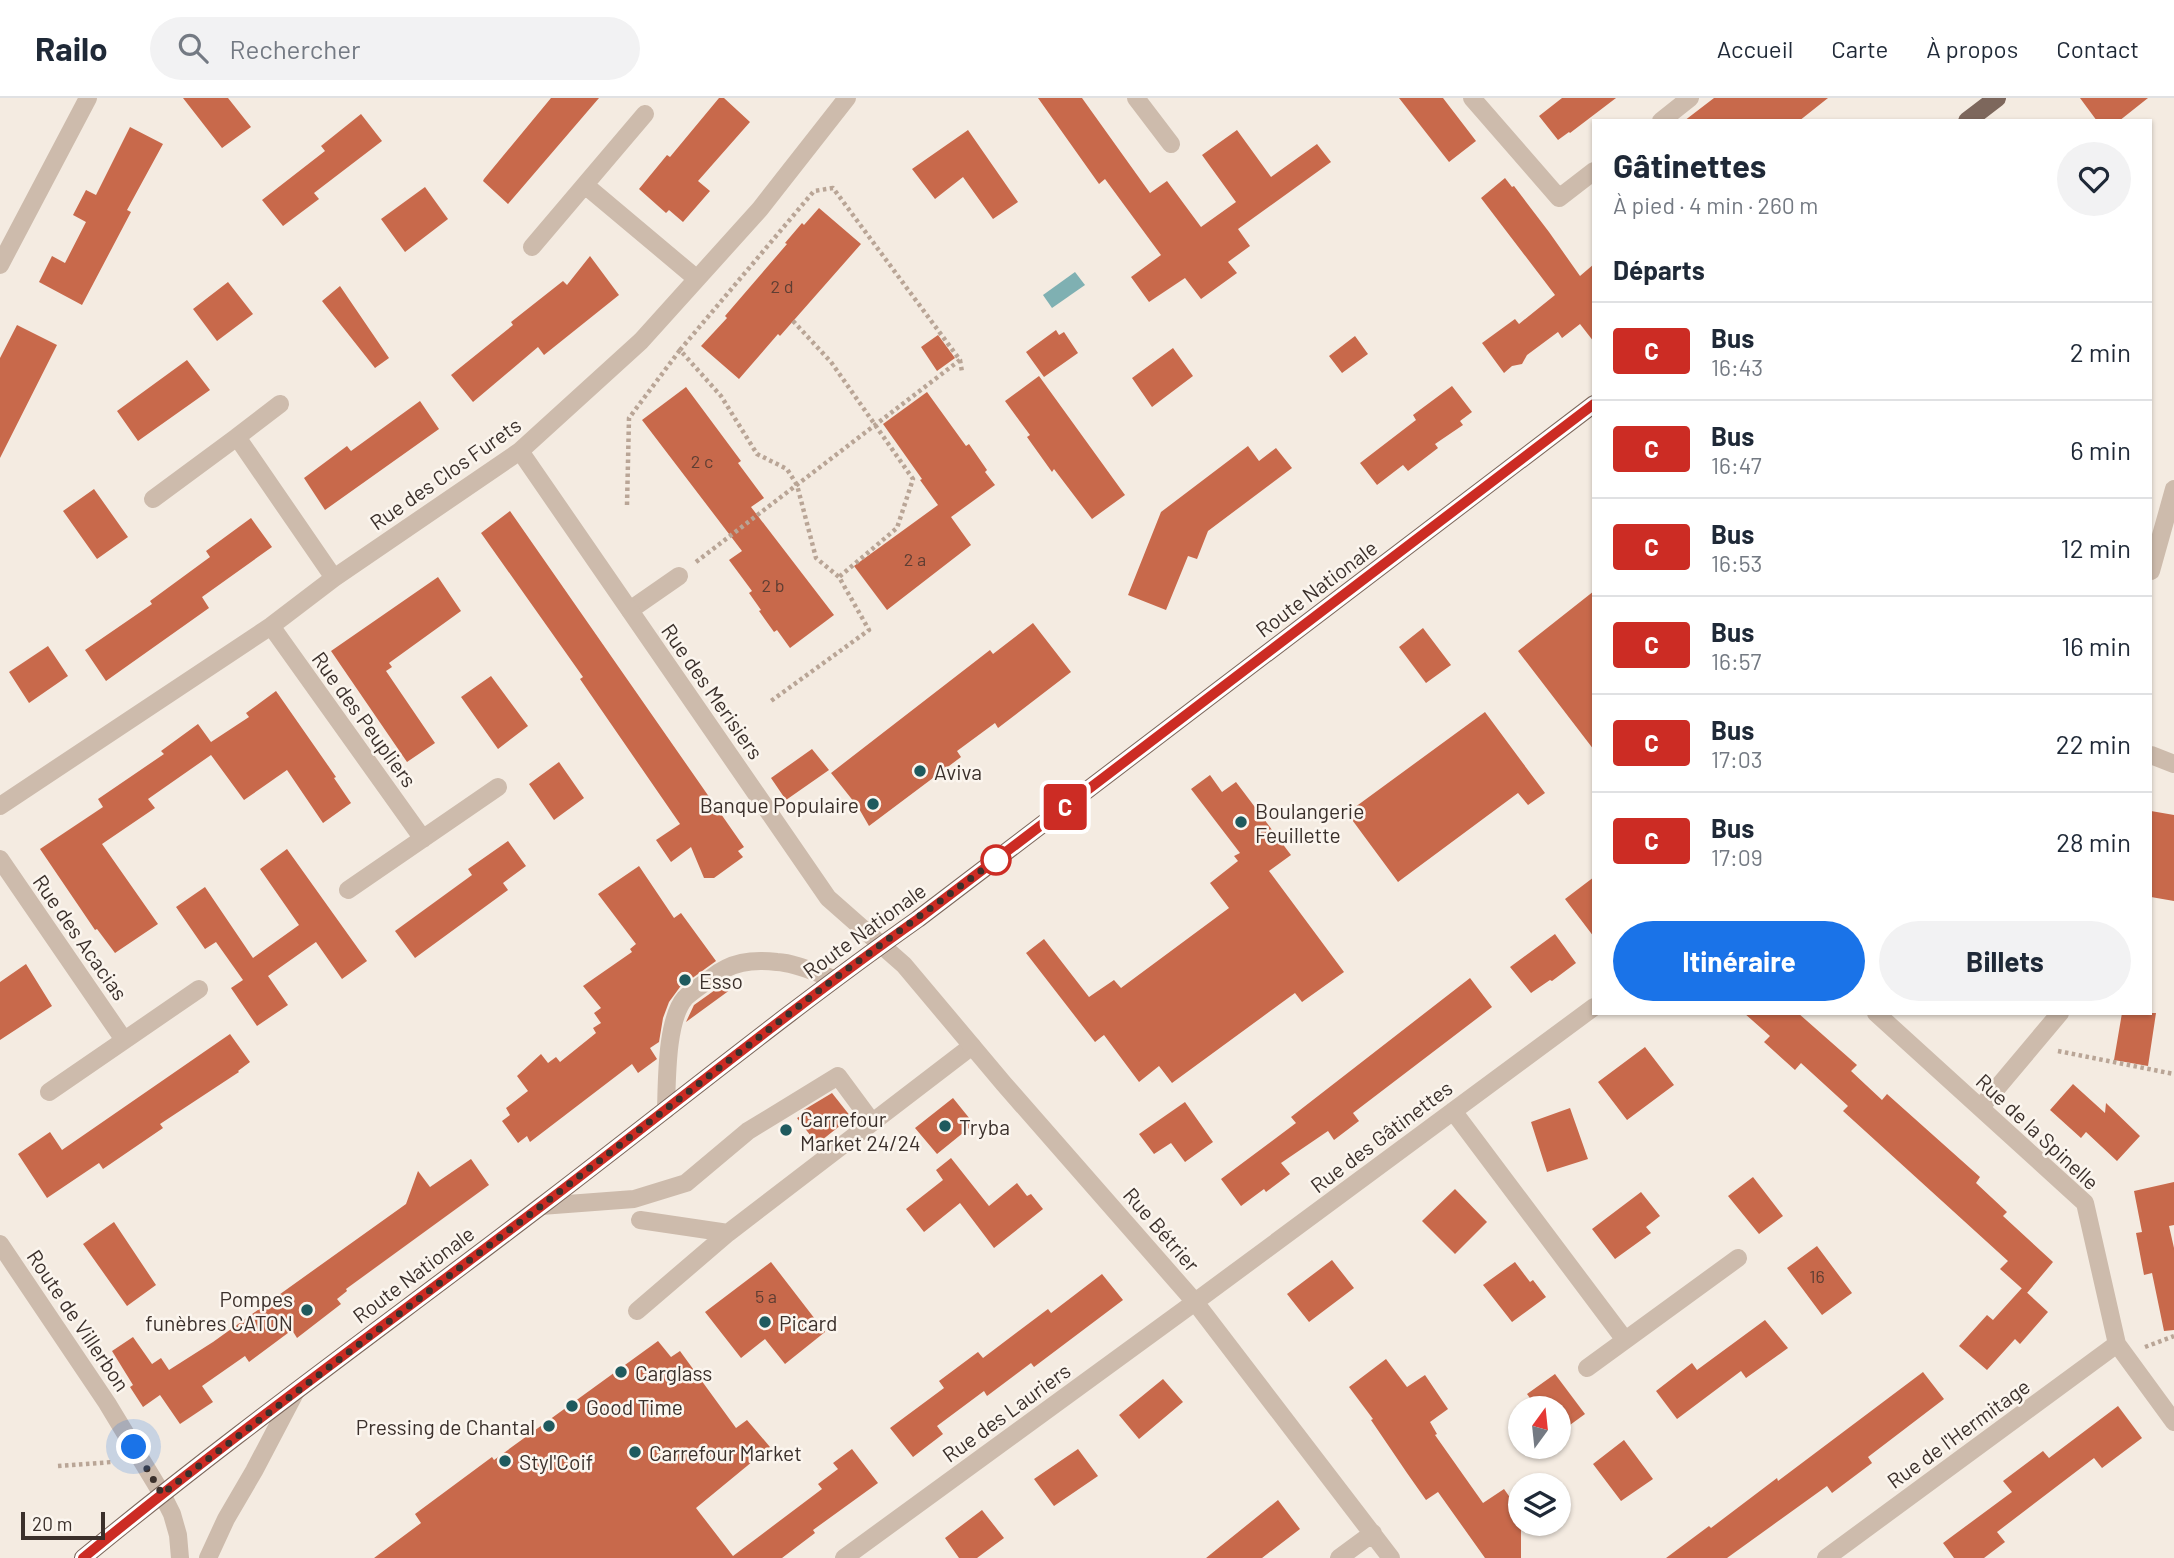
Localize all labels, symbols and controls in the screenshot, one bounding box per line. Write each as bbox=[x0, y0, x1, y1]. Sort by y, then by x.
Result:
search box bbox=[150, 17, 640, 80]
text: Railo bbox=[35, 28, 108, 68]
icon: search bbox=[174, 29, 212, 67]
text: Rechercher bbox=[230, 33, 360, 64]
text: Accueil bbox=[1717, 34, 1793, 63]
text: Carte bbox=[1831, 34, 1888, 63]
text: À propos bbox=[1926, 34, 2018, 63]
text: Contact bbox=[2056, 34, 2139, 63]
button: heart bbox=[2057, 142, 2131, 216]
text: Gâtinettes bbox=[1613, 145, 1766, 185]
text: À pied · 4 min · 260 m bbox=[1613, 191, 1818, 219]
text: Départs bbox=[1613, 254, 1705, 285]
house number: 2 d bbox=[770, 275, 794, 297]
text: Bus bbox=[1711, 322, 1754, 353]
text: C bbox=[1644, 336, 1659, 365]
text: 2 min bbox=[2070, 336, 2131, 367]
text: 16:43 bbox=[1711, 353, 1763, 381]
street label: Rue des Clos Furets bbox=[365, 411, 525, 535]
text: Bus bbox=[1711, 420, 1754, 451]
text: C bbox=[1644, 434, 1659, 463]
text: 6 min bbox=[2070, 434, 2131, 465]
house number: 2 c bbox=[691, 450, 713, 472]
text: 16:47 bbox=[1711, 451, 1762, 479]
text: Bus bbox=[1711, 518, 1754, 549]
text: C bbox=[1644, 532, 1659, 561]
text: 12 min bbox=[2061, 532, 2131, 563]
street label: Route Nationale bbox=[1250, 534, 1382, 642]
house number: 2 a bbox=[904, 548, 926, 570]
text: 16:53 bbox=[1711, 549, 1762, 577]
house number: 2 b bbox=[761, 574, 785, 596]
text: Bus bbox=[1711, 616, 1754, 647]
street label: Rue des Merisiers bbox=[657, 618, 769, 764]
text: C bbox=[1644, 630, 1659, 659]
text: 16 min bbox=[2061, 630, 2131, 661]
street label: Rue des Peupliers bbox=[307, 646, 423, 792]
text: 16:57 bbox=[1711, 647, 1761, 675]
text: Bus bbox=[1711, 714, 1754, 745]
text: C bbox=[1644, 728, 1659, 757]
text: 22 min bbox=[2056, 728, 2131, 759]
text: 17:03 bbox=[1711, 745, 1763, 773]
place label: Aviva bbox=[934, 759, 982, 784]
marker: Aviva bbox=[912, 763, 928, 779]
line badge: C bbox=[1042, 784, 1088, 830]
place label: Banque Populaire bbox=[700, 792, 859, 817]
text: C bbox=[1058, 792, 1072, 821]
marker: Banque Populaire bbox=[865, 796, 881, 812]
place label: Boulangerie Feuillette bbox=[1255, 798, 1364, 847]
text: Bus bbox=[1711, 812, 1754, 843]
marker: Boulangerie Feuillette bbox=[1233, 814, 1249, 830]
text: C bbox=[1644, 826, 1659, 855]
text: 28 min bbox=[2056, 826, 2131, 857]
text: 17:09 bbox=[1711, 843, 1763, 871]
unlabelled marker bbox=[981, 845, 1011, 875]
street label: Rue des Acacias bbox=[28, 869, 134, 1005]
street label: Route Nationale bbox=[798, 877, 930, 983]
button: Itinéraire bbox=[1613, 921, 1865, 1001]
button: Billets bbox=[1879, 921, 2131, 1001]
place label: Esso bbox=[699, 968, 743, 993]
marker: Esso bbox=[677, 972, 693, 988]
street label: Rue de la Spinelle bbox=[1971, 1068, 2105, 1194]
street label: Rue des Gâtinettes bbox=[1305, 1075, 1457, 1197]
place label: Carrefour Market 24/24 bbox=[800, 1106, 920, 1155]
place label: Tryba bbox=[959, 1114, 1010, 1139]
marker: Tryba bbox=[937, 1118, 953, 1134]
marker: Carrefour Market 24/24 bbox=[778, 1122, 794, 1138]
street label: Rue Bétrier bbox=[1119, 1182, 1206, 1276]
street label: Route Nationale bbox=[347, 1220, 479, 1328]
street label: Route de Villerbon bbox=[22, 1244, 136, 1396]
house number: 16 bbox=[1809, 1265, 1825, 1287]
house number: 5 a bbox=[755, 1285, 777, 1307]
place label: Pompes funèbres CATON bbox=[145, 1286, 293, 1335]
marker: Pompes funèbres CATON bbox=[299, 1302, 315, 1318]
place label: Picard bbox=[779, 1310, 837, 1335]
marker: Picard bbox=[757, 1314, 773, 1330]
street label: Rue des Lauriers bbox=[937, 1357, 1075, 1467]
place label: Carglass bbox=[635, 1360, 712, 1385]
marker: Carglass bbox=[613, 1364, 629, 1380]
street label: Rue de l'Hermitage bbox=[1882, 1373, 2034, 1493]
place label: Good Time bbox=[586, 1394, 683, 1419]
north arrow bbox=[1508, 1396, 1572, 1460]
map controls bbox=[1508, 1396, 1571, 1536]
marker: Good Time bbox=[564, 1398, 580, 1414]
place label: Pressing de Chantal bbox=[356, 1414, 535, 1439]
marker: Pressing de Chantal bbox=[541, 1418, 557, 1434]
your location bbox=[116, 1429, 151, 1464]
place label: Carrefour Market bbox=[649, 1440, 802, 1465]
marker: Carrefour Market bbox=[627, 1444, 643, 1460]
place label: Styl'Coif bbox=[519, 1449, 593, 1474]
marker: Styl'Coif bbox=[497, 1453, 513, 1469]
button: layers bbox=[1508, 1473, 1571, 1536]
scale bar bbox=[21, 1509, 105, 1541]
text: 20 m bbox=[32, 1512, 72, 1535]

